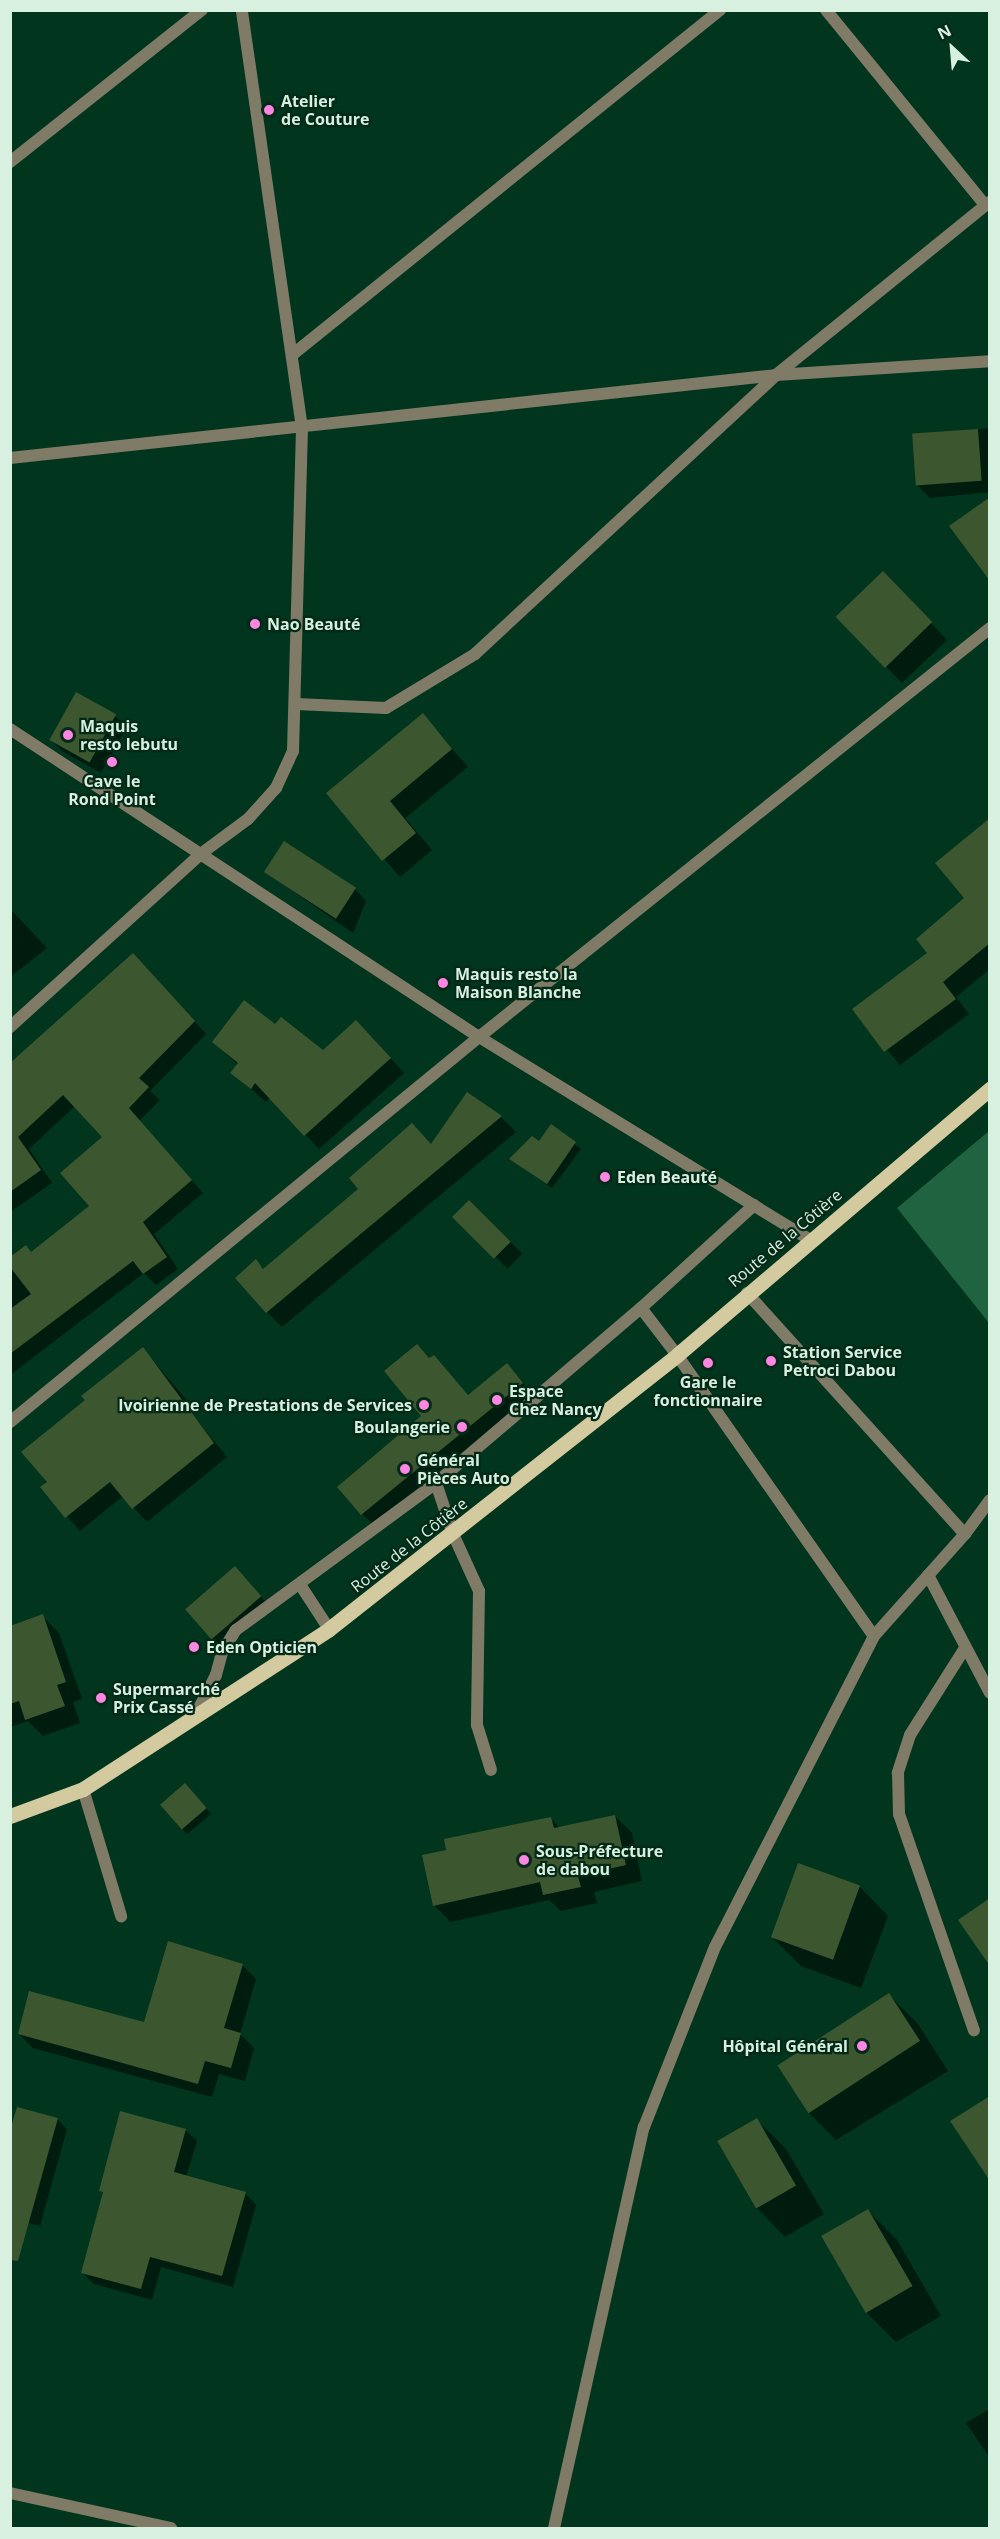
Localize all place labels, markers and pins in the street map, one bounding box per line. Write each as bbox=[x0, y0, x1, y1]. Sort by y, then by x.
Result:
place label: Atelier de Couture bbox=[281, 91, 370, 129]
marker: Atelier de Couture bbox=[262, 103, 276, 117]
place label: Nao Beauté bbox=[267, 614, 361, 634]
marker: Nao Beauté bbox=[248, 617, 262, 631]
place label: Maquis resto lebutu bbox=[80, 716, 178, 754]
marker: Maquis resto lebutu bbox=[61, 728, 75, 742]
marker: Cave le Rond Point bbox=[105, 755, 119, 769]
place label: Cave le Rond Point bbox=[68, 771, 156, 809]
place label: Maquis resto la Maison Blanche bbox=[455, 964, 581, 1002]
marker: Maquis resto la Maison Blanche bbox=[436, 976, 450, 990]
place label: Eden Beauté bbox=[617, 1167, 717, 1187]
marker: Eden Beauté bbox=[598, 1170, 612, 1184]
place label: Station Service Petroci Dabou bbox=[783, 1342, 902, 1380]
marker: Station Service Petroci Dabou bbox=[764, 1354, 778, 1368]
marker: Gare le fonctionnaire bbox=[701, 1356, 715, 1370]
place label: Gare le fonctionnaire bbox=[654, 1372, 762, 1410]
place label: Espace Chez Nancy bbox=[509, 1381, 602, 1419]
marker: Espace Chez Nancy bbox=[490, 1393, 504, 1407]
place label: Ivoirienne de Prestations de Services bbox=[118, 1395, 412, 1415]
marker: Ivoirienne de Prestations de Services bbox=[417, 1398, 431, 1412]
place label: Boulangerie bbox=[354, 1417, 450, 1437]
marker: Boulangerie bbox=[455, 1420, 469, 1434]
place label: Général Pièces Auto bbox=[417, 1450, 510, 1488]
marker: Général Pièces Auto bbox=[398, 1462, 412, 1476]
place label: Eden Opticien bbox=[206, 1637, 317, 1657]
marker: Eden Opticien bbox=[187, 1640, 201, 1654]
place label: Supermarché Prix Cassé bbox=[113, 1679, 220, 1717]
marker: Supermarché Prix Cassé bbox=[94, 1691, 108, 1705]
place label: Sous-Préfecture de dabou bbox=[536, 1841, 663, 1879]
marker: Sous-Préfecture de dabou bbox=[517, 1853, 531, 1867]
place label: Hôpital Général bbox=[722, 2036, 848, 2056]
marker: Hôpital Général bbox=[853, 2037, 871, 2055]

